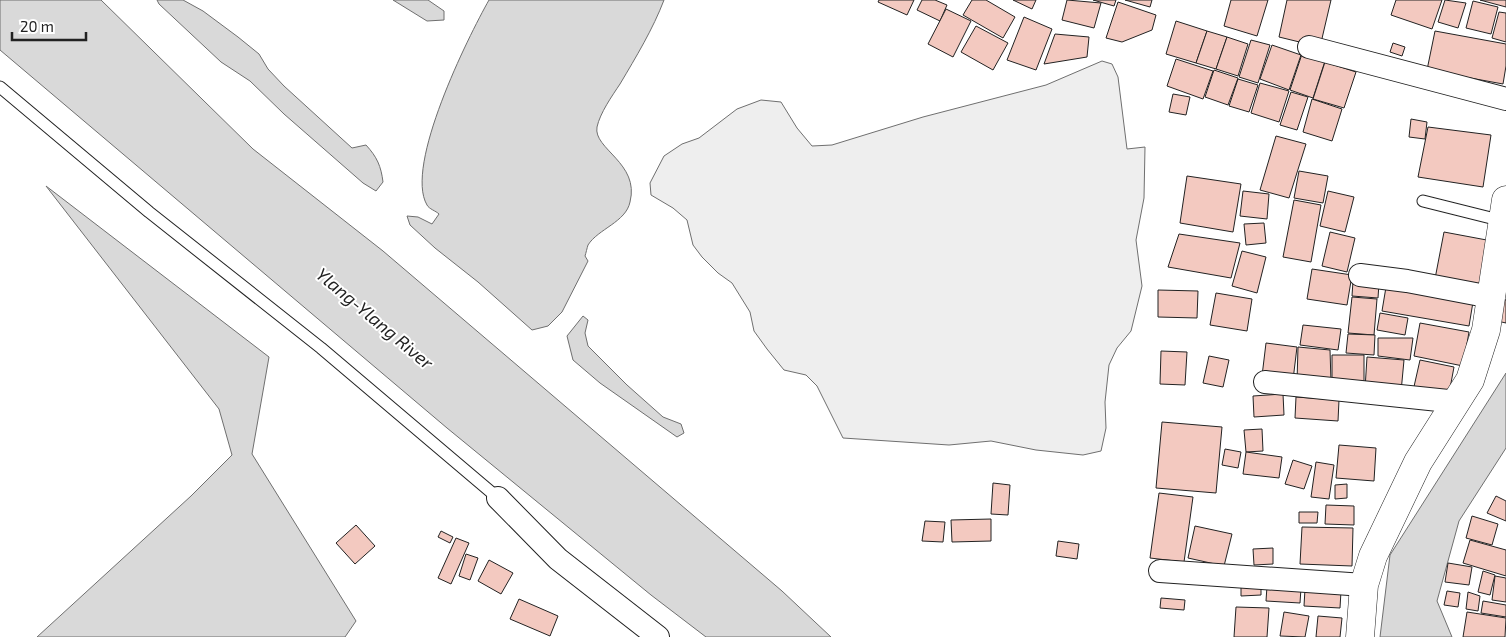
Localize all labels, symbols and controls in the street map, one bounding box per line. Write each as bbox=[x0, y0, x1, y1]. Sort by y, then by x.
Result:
scale bar bbox=[12, 10, 86, 42]
text: 20 m bbox=[20, 17, 54, 35]
water label: Ylang-Ylang River bbox=[312, 263, 439, 374]

